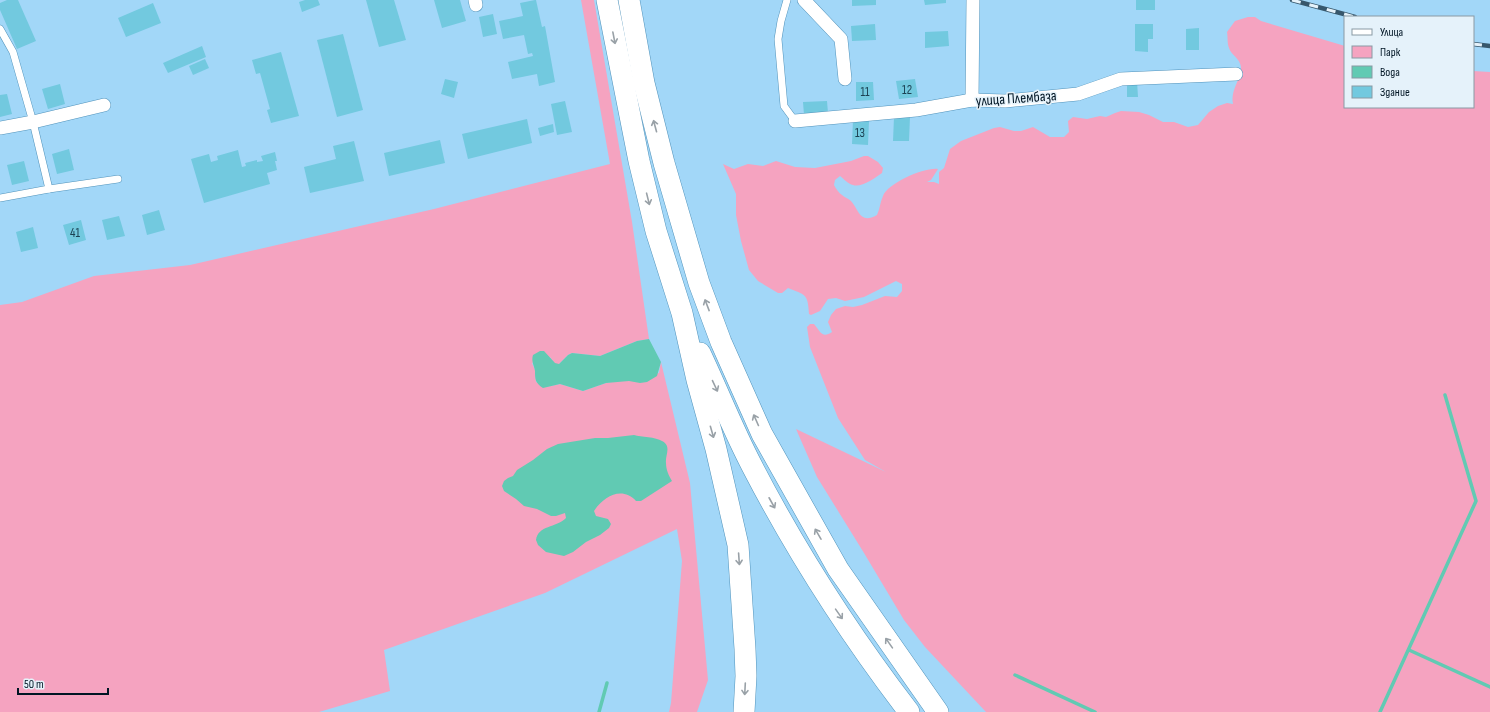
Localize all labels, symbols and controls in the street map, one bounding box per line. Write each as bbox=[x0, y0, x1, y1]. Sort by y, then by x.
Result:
legend bbox=[1344, 16, 1474, 108]
text: Улица bbox=[1380, 25, 1404, 40]
one-way arrow bbox=[611, 31, 619, 44]
text: Парк bbox=[1380, 45, 1401, 60]
text: Вода bbox=[1380, 65, 1400, 80]
house number: 12 bbox=[902, 82, 912, 98]
house number: 11 bbox=[860, 84, 870, 100]
text: Здание bbox=[1380, 85, 1410, 100]
street label: улица Плембаза bbox=[975, 86, 1057, 111]
one-way arrow bbox=[650, 119, 658, 132]
house number: 13 bbox=[855, 125, 865, 141]
one-way arrow bbox=[645, 192, 652, 205]
house number: 41 bbox=[70, 225, 80, 241]
one-way arrow bbox=[703, 300, 711, 312]
one-way arrow bbox=[712, 380, 720, 392]
one-way arrow bbox=[752, 414, 759, 426]
one-way arrow bbox=[709, 425, 716, 438]
one-way arrow bbox=[769, 497, 777, 509]
one-way arrow bbox=[813, 528, 821, 540]
one-way arrow bbox=[735, 552, 742, 565]
one-way arrow bbox=[835, 609, 843, 620]
one-way arrow bbox=[885, 637, 893, 648]
scale bar bbox=[18, 670, 108, 696]
text: 50 m bbox=[24, 677, 44, 692]
one-way arrow bbox=[742, 682, 749, 695]

